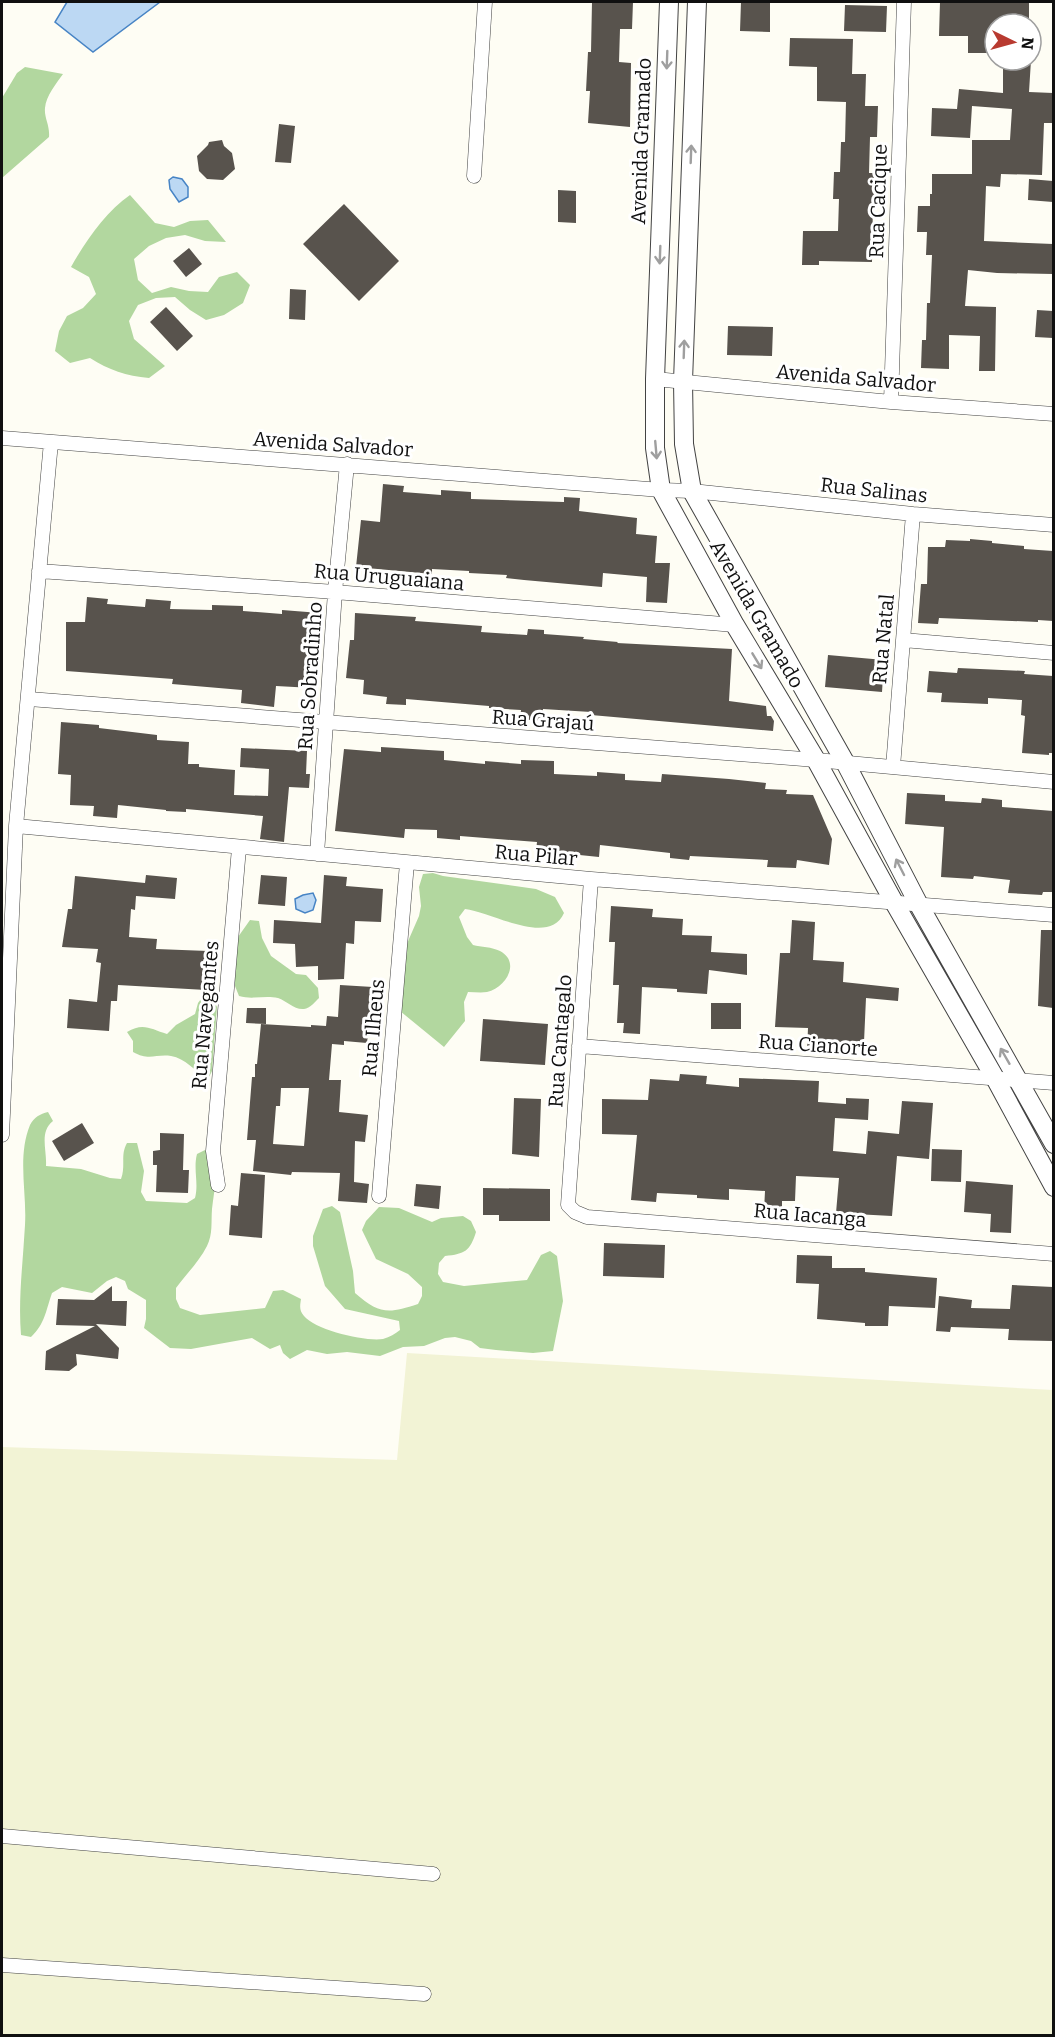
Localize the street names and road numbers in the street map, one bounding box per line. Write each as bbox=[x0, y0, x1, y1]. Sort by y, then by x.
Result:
street label: Avenida Gramado bbox=[626, 57, 656, 225]
street label: Rua Cacique bbox=[864, 143, 892, 259]
street label: Avenida Salvador bbox=[775, 359, 937, 397]
street label: Avenida Salvador bbox=[252, 426, 414, 462]
street label: Rua Salinas bbox=[819, 472, 929, 508]
street label: Avenida Gramado bbox=[705, 536, 809, 692]
street label: Rua Uruguaiana bbox=[313, 558, 465, 596]
street label: Rua Natal bbox=[867, 593, 899, 685]
street label: Rua Sobradinho bbox=[293, 601, 327, 751]
street label: Rua Grajaú bbox=[491, 704, 595, 737]
street label: Rua Pilar bbox=[494, 839, 579, 871]
street label: Rua Navegantes bbox=[187, 940, 223, 1090]
street label: Rua Cantagalo bbox=[543, 974, 577, 1108]
street label: Rua Ilheus bbox=[357, 978, 389, 1078]
street label: Rua Cianorte bbox=[757, 1029, 879, 1061]
street label: Rua Iacanga bbox=[753, 1198, 867, 1232]

